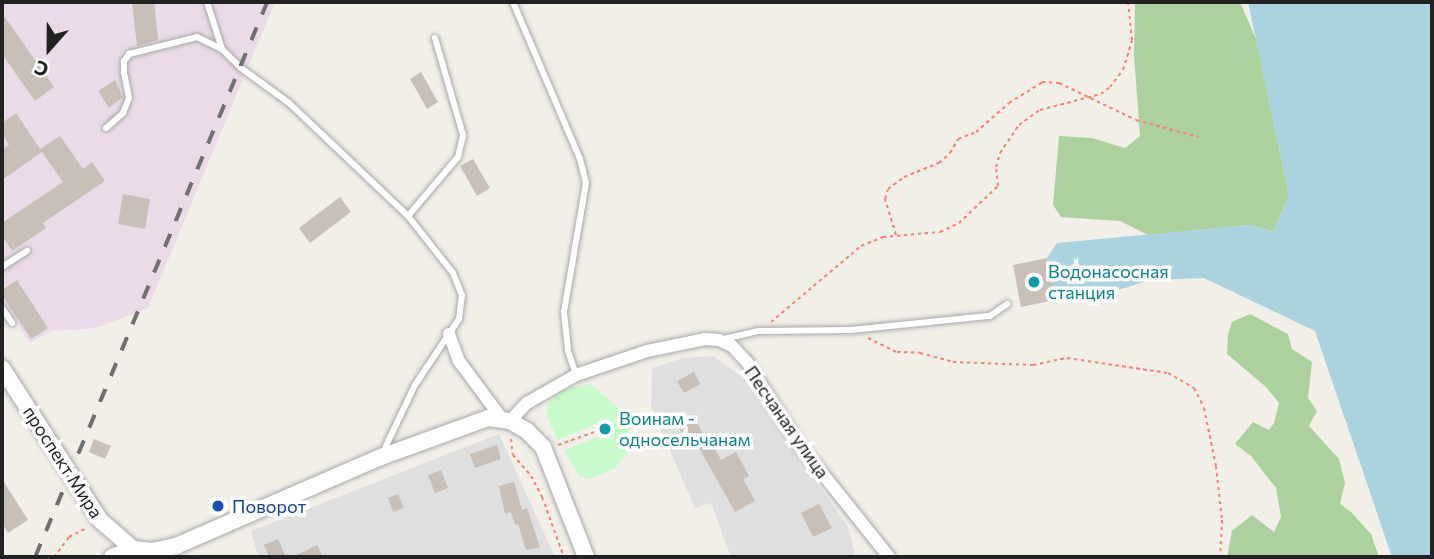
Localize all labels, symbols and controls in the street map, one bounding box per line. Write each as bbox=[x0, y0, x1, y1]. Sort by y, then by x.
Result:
north arrow bbox=[14, 14, 84, 84]
text: С bbox=[31, 56, 51, 82]
place label: Водонасосная станция bbox=[1048, 261, 1169, 304]
marker: Водонасосная станция bbox=[1026, 274, 1042, 290]
street label: Песчаная улица bbox=[740, 362, 834, 482]
street label: проспект Мира bbox=[19, 402, 107, 522]
place label: Воинам - односельчанам bbox=[619, 408, 750, 450]
marker: Воинам - односельчанам bbox=[597, 421, 613, 437]
place label: Поворот bbox=[232, 495, 306, 517]
marker: Поворот bbox=[210, 498, 226, 514]

